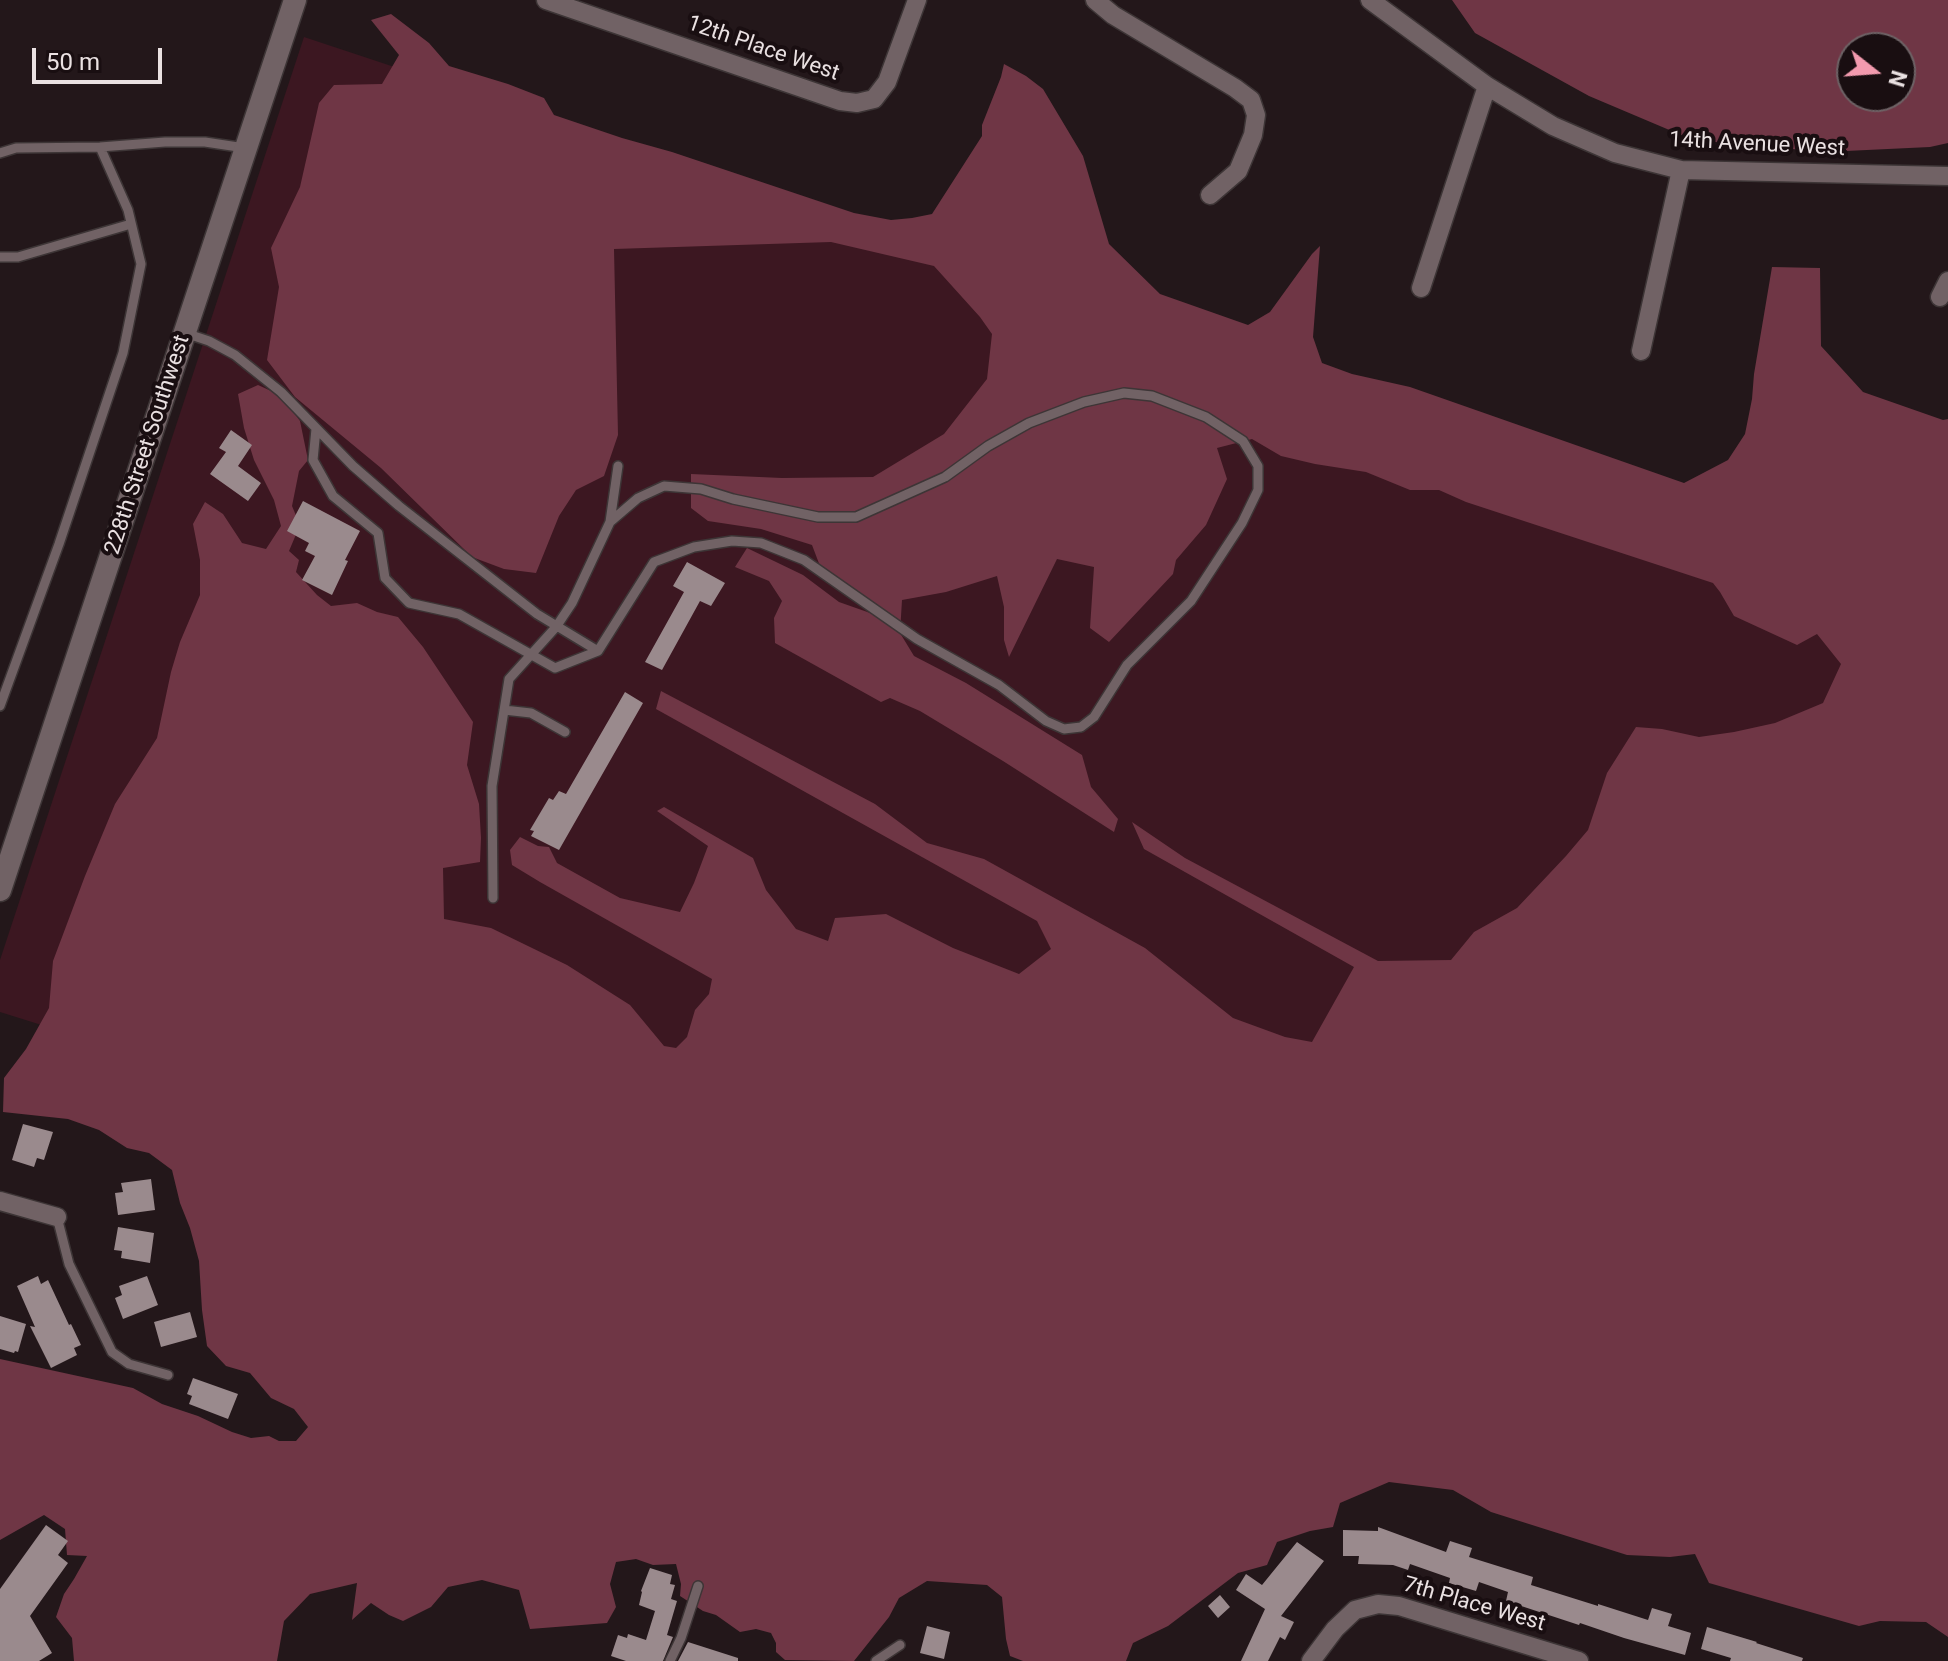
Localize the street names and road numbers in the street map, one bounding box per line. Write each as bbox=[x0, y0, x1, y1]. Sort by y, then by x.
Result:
street label: 12th Place West bbox=[684, 11, 842, 87]
street label: 14th Avenue West bbox=[1668, 127, 1846, 163]
street label: 228th Street Southwest bbox=[100, 332, 196, 558]
street label: 7th Place West bbox=[1400, 1572, 1548, 1638]

